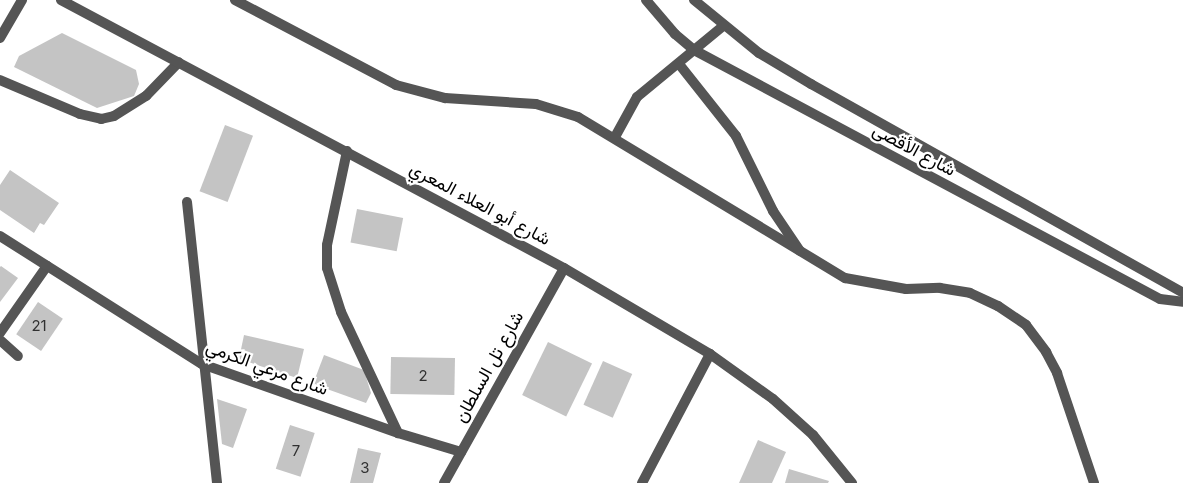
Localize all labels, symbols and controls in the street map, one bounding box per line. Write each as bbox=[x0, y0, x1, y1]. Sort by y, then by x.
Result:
street label: شارع الأقصى bbox=[869, 119, 959, 181]
street label: شارع أبو العلاء المعري bbox=[406, 158, 554, 250]
street label: شارع تل السلطان bbox=[450, 308, 528, 426]
house number: 21 bbox=[31, 317, 47, 335]
street label: شارع مرعي الكرمي bbox=[203, 336, 331, 400]
house number: 2 bbox=[418, 367, 428, 385]
house number: 7 bbox=[292, 442, 300, 460]
house number: 3 bbox=[360, 459, 370, 477]

